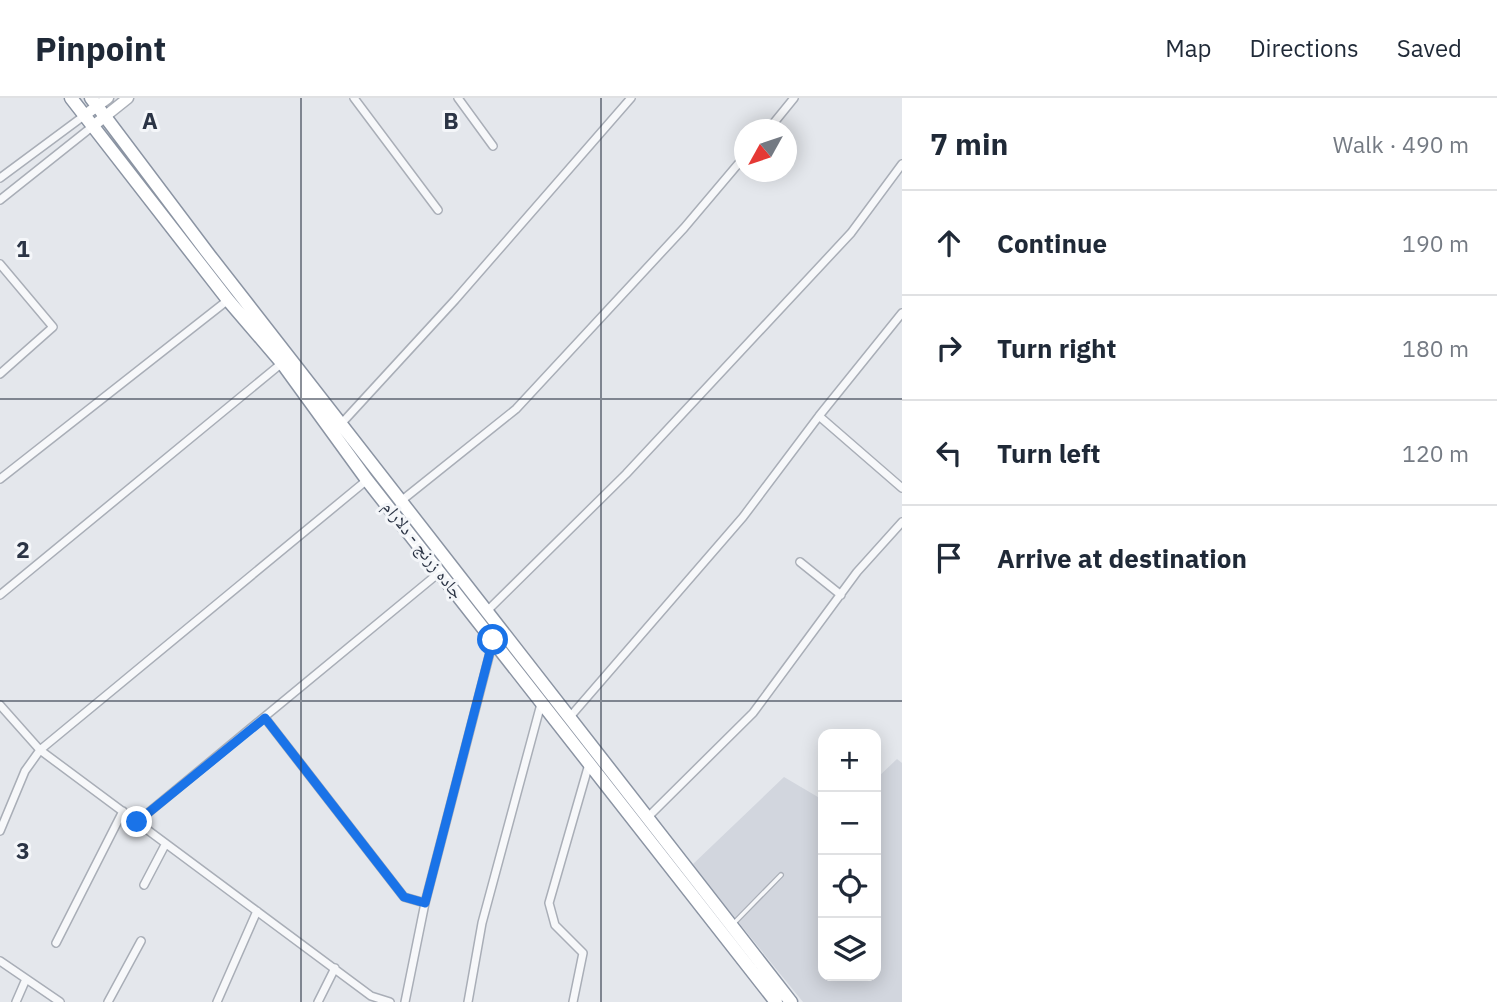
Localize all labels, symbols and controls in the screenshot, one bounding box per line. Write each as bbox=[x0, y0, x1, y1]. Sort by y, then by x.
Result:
text: Pinpoint bbox=[35, 27, 166, 70]
text: Map bbox=[1165, 32, 1211, 64]
text: Directions bbox=[1249, 32, 1359, 64]
text: Saved bbox=[1397, 32, 1462, 64]
text: A bbox=[142, 105, 158, 135]
text: B bbox=[443, 105, 459, 135]
north arrow bbox=[734, 119, 797, 182]
text: 7 min bbox=[930, 124, 1008, 163]
text: Walk · 490 m bbox=[1333, 129, 1469, 159]
icon: ahead bbox=[930, 224, 968, 262]
text: Continue bbox=[997, 226, 1107, 260]
text: 190 m bbox=[1402, 228, 1469, 258]
text: 1 bbox=[16, 233, 30, 263]
icon: right bbox=[930, 329, 968, 367]
text: Turn right bbox=[997, 331, 1116, 365]
text: 180 m bbox=[1402, 333, 1469, 363]
icon: left bbox=[930, 434, 968, 472]
text: Turn left bbox=[997, 436, 1100, 470]
text: 120 m bbox=[1402, 438, 1469, 468]
street label: جاده زرنج - دلارام bbox=[377, 496, 469, 604]
text: 2 bbox=[16, 534, 30, 564]
icon: arrive bbox=[930, 539, 968, 577]
text: Arrive at destination bbox=[997, 541, 1247, 575]
route start bbox=[477, 624, 508, 655]
map controls bbox=[818, 729, 881, 981]
button: + bbox=[818, 729, 881, 792]
button: − bbox=[818, 792, 881, 855]
route end bbox=[121, 806, 152, 837]
text: 3 bbox=[16, 835, 30, 865]
button: locate bbox=[818, 855, 881, 918]
button: layers bbox=[818, 918, 881, 981]

